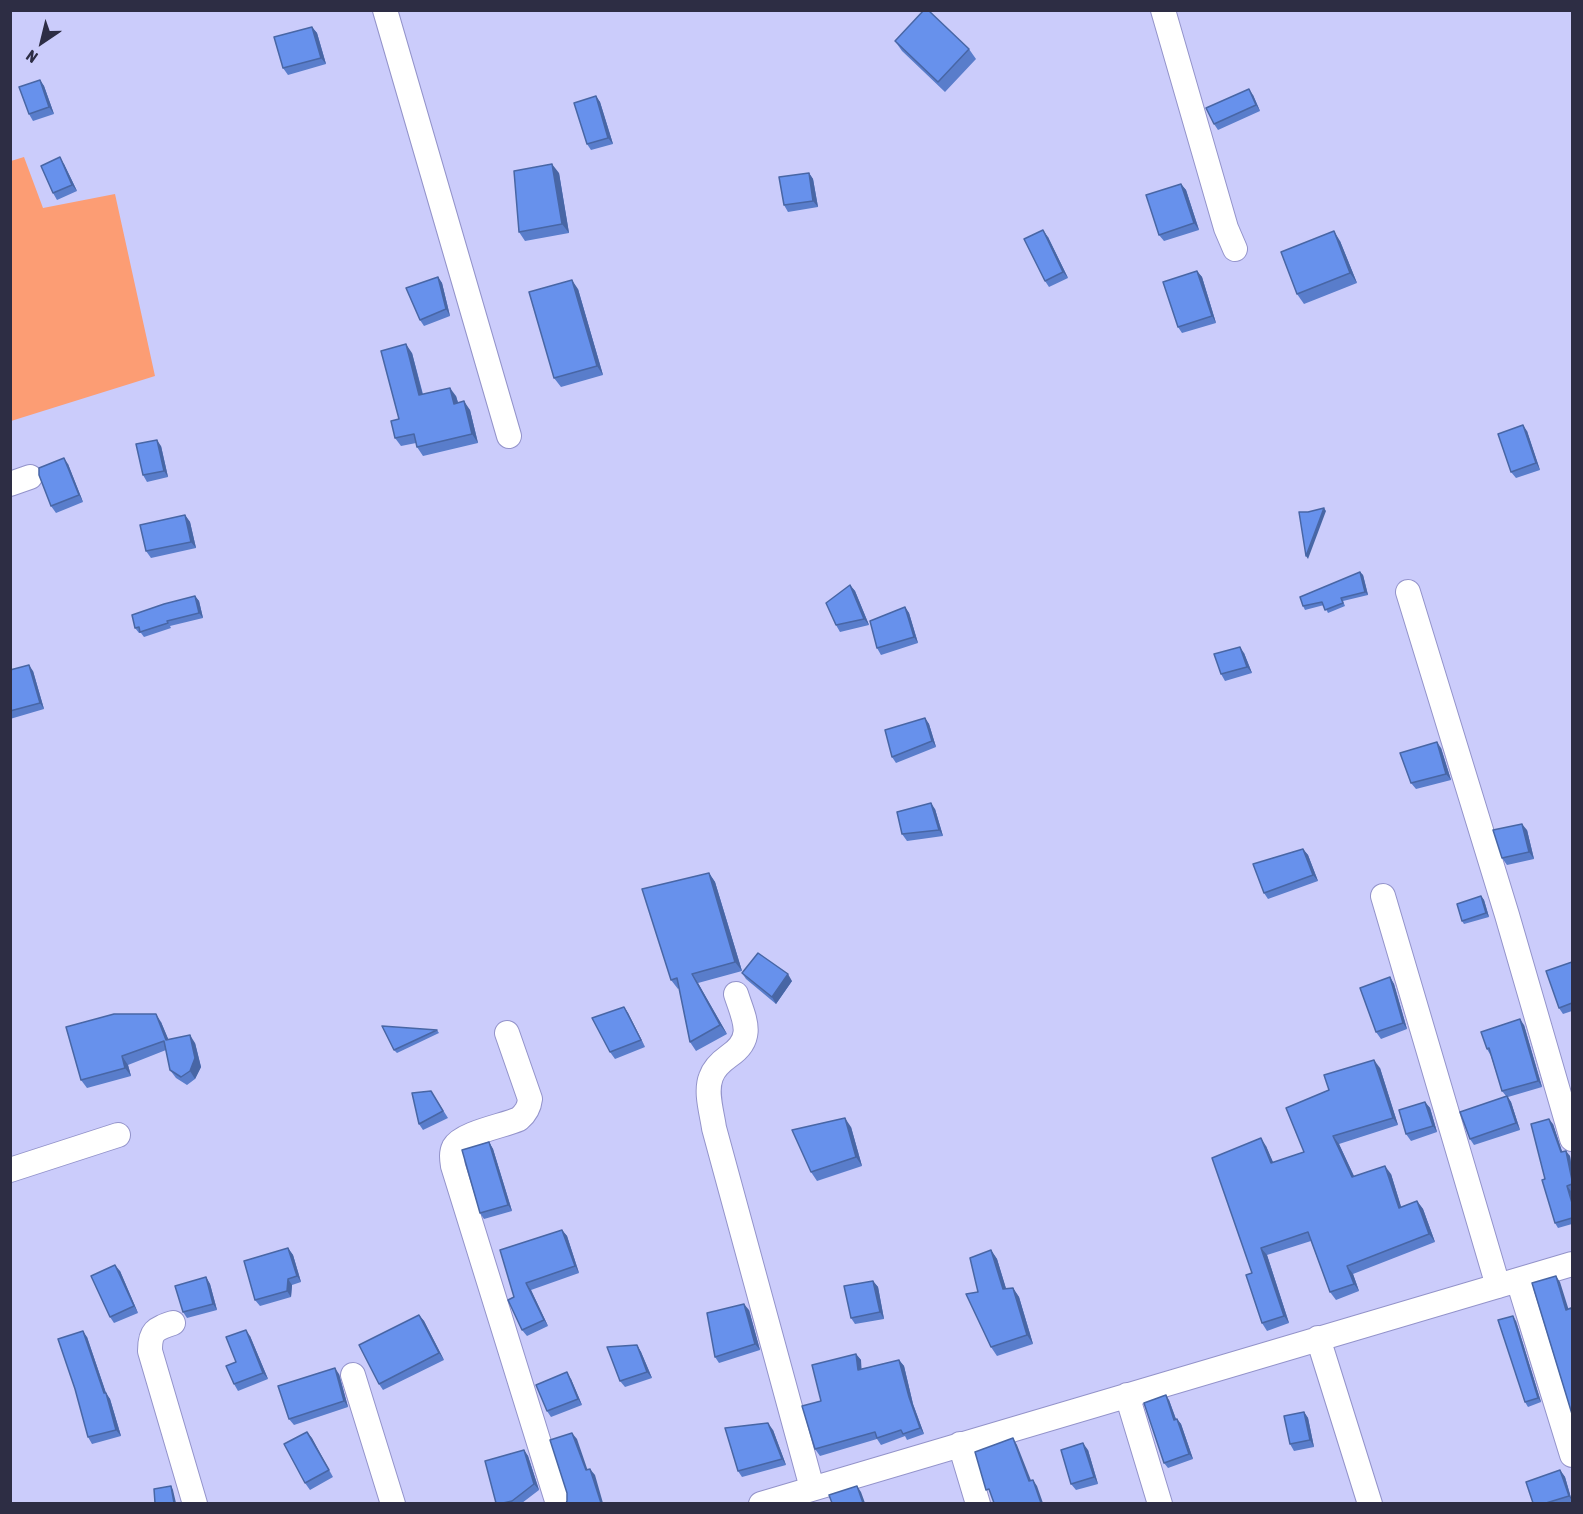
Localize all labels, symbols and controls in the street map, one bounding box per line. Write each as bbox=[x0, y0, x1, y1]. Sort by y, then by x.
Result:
north arrow bbox=[12, 12, 72, 72]
text: N bbox=[23, 47, 41, 67]

